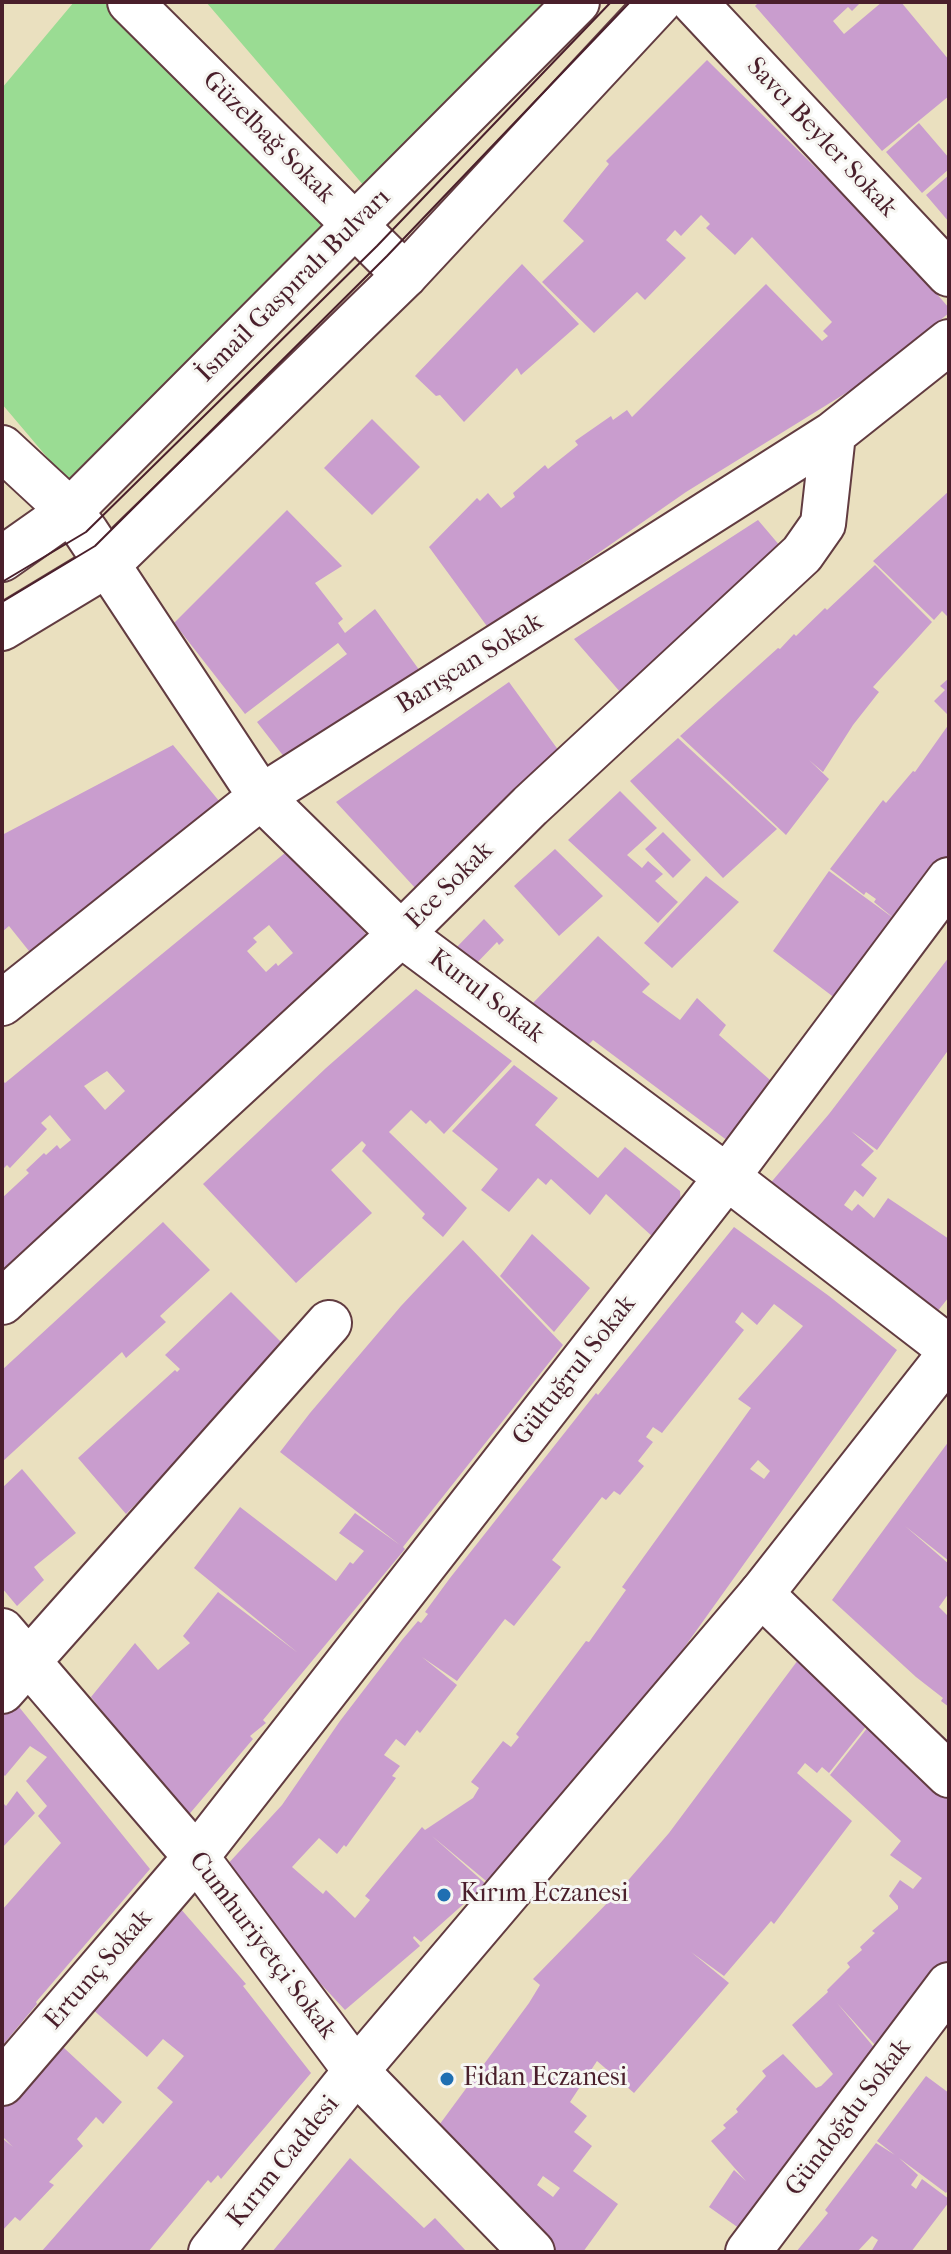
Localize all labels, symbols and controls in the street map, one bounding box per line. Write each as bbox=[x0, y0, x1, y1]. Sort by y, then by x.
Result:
street label: Savcı Beyler Sokak bbox=[739, 52, 903, 224]
street label: Güzelbağ Sokak bbox=[195, 65, 341, 211]
street label: İsmail Gaspıralı Bulvarı bbox=[191, 183, 397, 389]
street label: Barışcan Sokak bbox=[391, 607, 549, 721]
street label: Ece Sokak bbox=[400, 836, 500, 936]
street label: Kurul Sokak bbox=[422, 943, 550, 1051]
street label: Gültuğrul Sokak bbox=[507, 1290, 643, 1452]
street label: Cumhuriyetçi Sokak bbox=[181, 1846, 343, 2046]
place label: Kırım Eczanesi bbox=[460, 1879, 628, 1911]
marker: Kırım Eczanesi bbox=[435, 1886, 453, 1904]
street label: Ertunç Sokak bbox=[39, 1904, 159, 2036]
street label: Gündoğdu Sokak bbox=[780, 2033, 918, 2203]
place label: Fidan Eczanesi bbox=[463, 2063, 627, 2095]
marker: Fidan Eczanesi bbox=[438, 2070, 456, 2088]
street label: Kırım Caddesi bbox=[221, 2090, 347, 2234]

